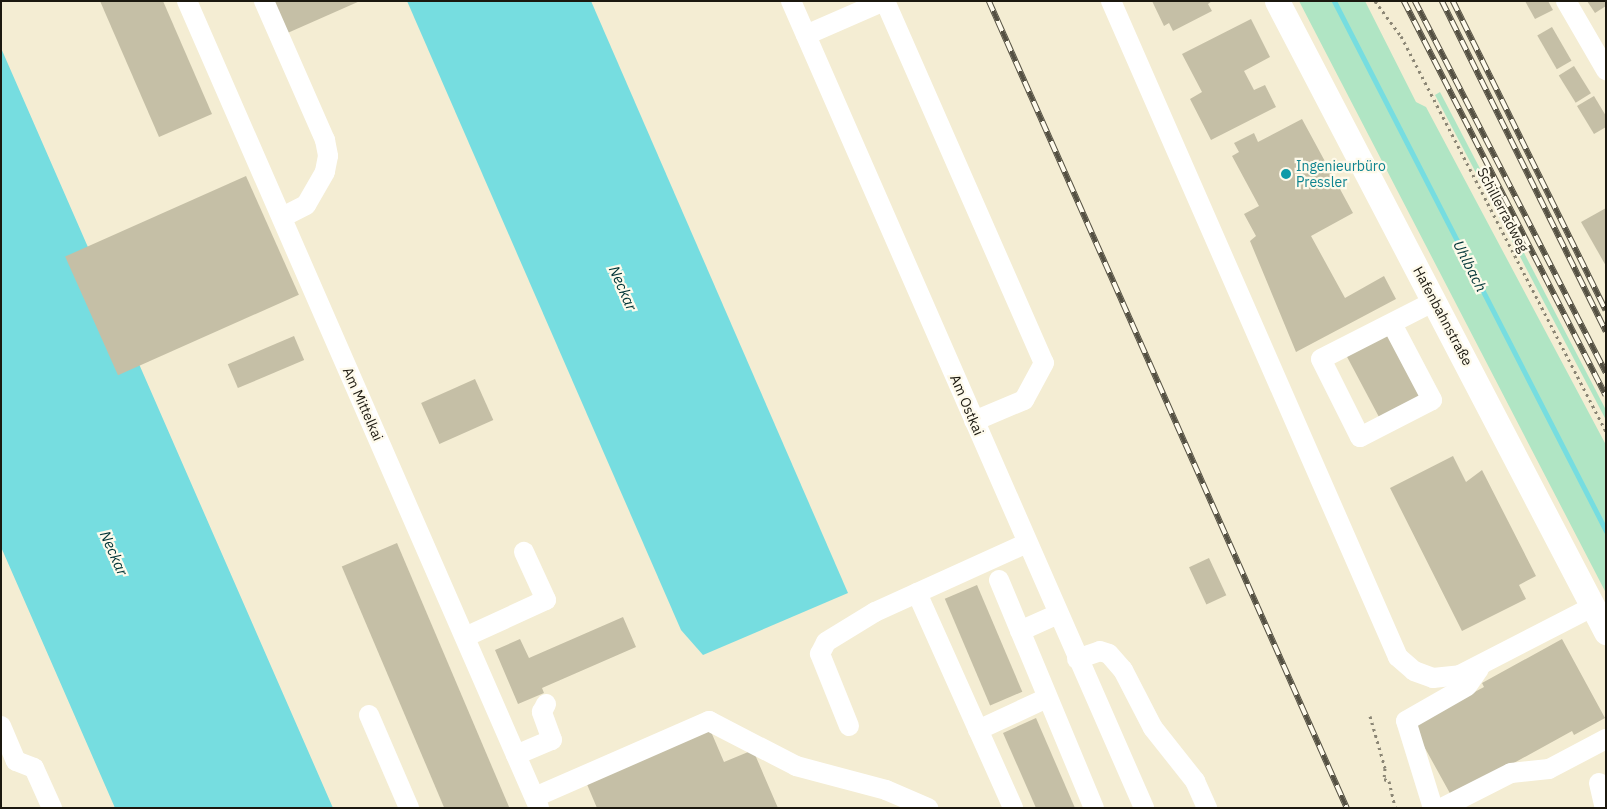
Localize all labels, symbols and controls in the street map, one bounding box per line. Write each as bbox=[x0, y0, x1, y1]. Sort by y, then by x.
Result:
place label: Ingenieurbüro Pressler bbox=[1296, 158, 1386, 190]
street label: Schillerradweg bbox=[1474, 165, 1532, 255]
marker: Ingenieurbüro Pressler bbox=[1280, 168, 1292, 180]
water label: Uhlbach bbox=[1449, 237, 1491, 295]
water label: Neckar bbox=[605, 263, 641, 313]
street label: Hafenbahnstraße bbox=[1410, 264, 1476, 368]
street label: Am Mittelkai bbox=[339, 365, 387, 443]
street label: Am Ostkai bbox=[947, 372, 987, 438]
water label: Neckar bbox=[96, 528, 132, 578]

